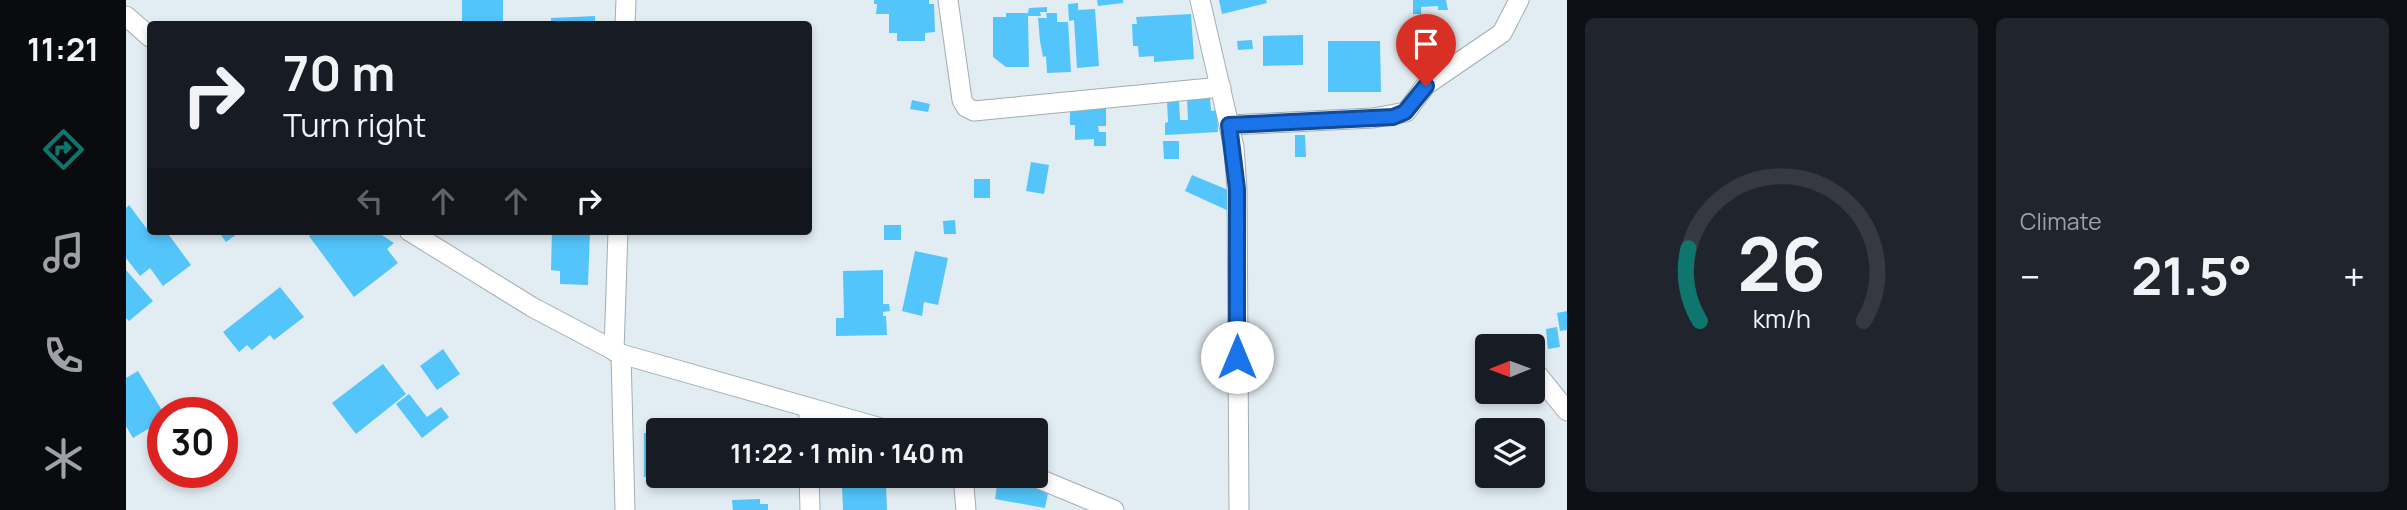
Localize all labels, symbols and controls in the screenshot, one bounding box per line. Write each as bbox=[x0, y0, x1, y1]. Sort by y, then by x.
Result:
pin bbox=[1396, 14, 1456, 86]
icon: arrive bbox=[1407, 25, 1445, 63]
text: 11:21 bbox=[27, 27, 99, 71]
text: 70 m bbox=[283, 39, 395, 106]
icon: right bbox=[168, 49, 259, 140]
text: Turn right bbox=[283, 103, 426, 147]
icon: directions bbox=[39, 125, 88, 174]
icon: left bbox=[351, 182, 389, 220]
icon: ahead bbox=[424, 182, 462, 220]
icon: ahead bbox=[497, 182, 535, 220]
icon: right bbox=[570, 182, 608, 220]
text: Climate bbox=[2020, 205, 2102, 237]
text: 26 bbox=[1737, 213, 1826, 313]
icon: music bbox=[39, 228, 88, 277]
text: 21.5° bbox=[2131, 240, 2252, 311]
text: − bbox=[2020, 250, 2041, 302]
text: + bbox=[2343, 250, 2365, 302]
text: km/h bbox=[1752, 301, 1811, 336]
position arrow bbox=[1200, 320, 1274, 394]
icon: phone bbox=[39, 331, 88, 380]
north arrow bbox=[1475, 334, 1545, 404]
map controls bbox=[1475, 334, 1545, 488]
speed limit sign: 30 bbox=[147, 397, 238, 488]
button: layers bbox=[1475, 418, 1545, 488]
icon: climate bbox=[39, 434, 88, 483]
text: 11:22 · 1 min · 140 m bbox=[730, 435, 964, 471]

